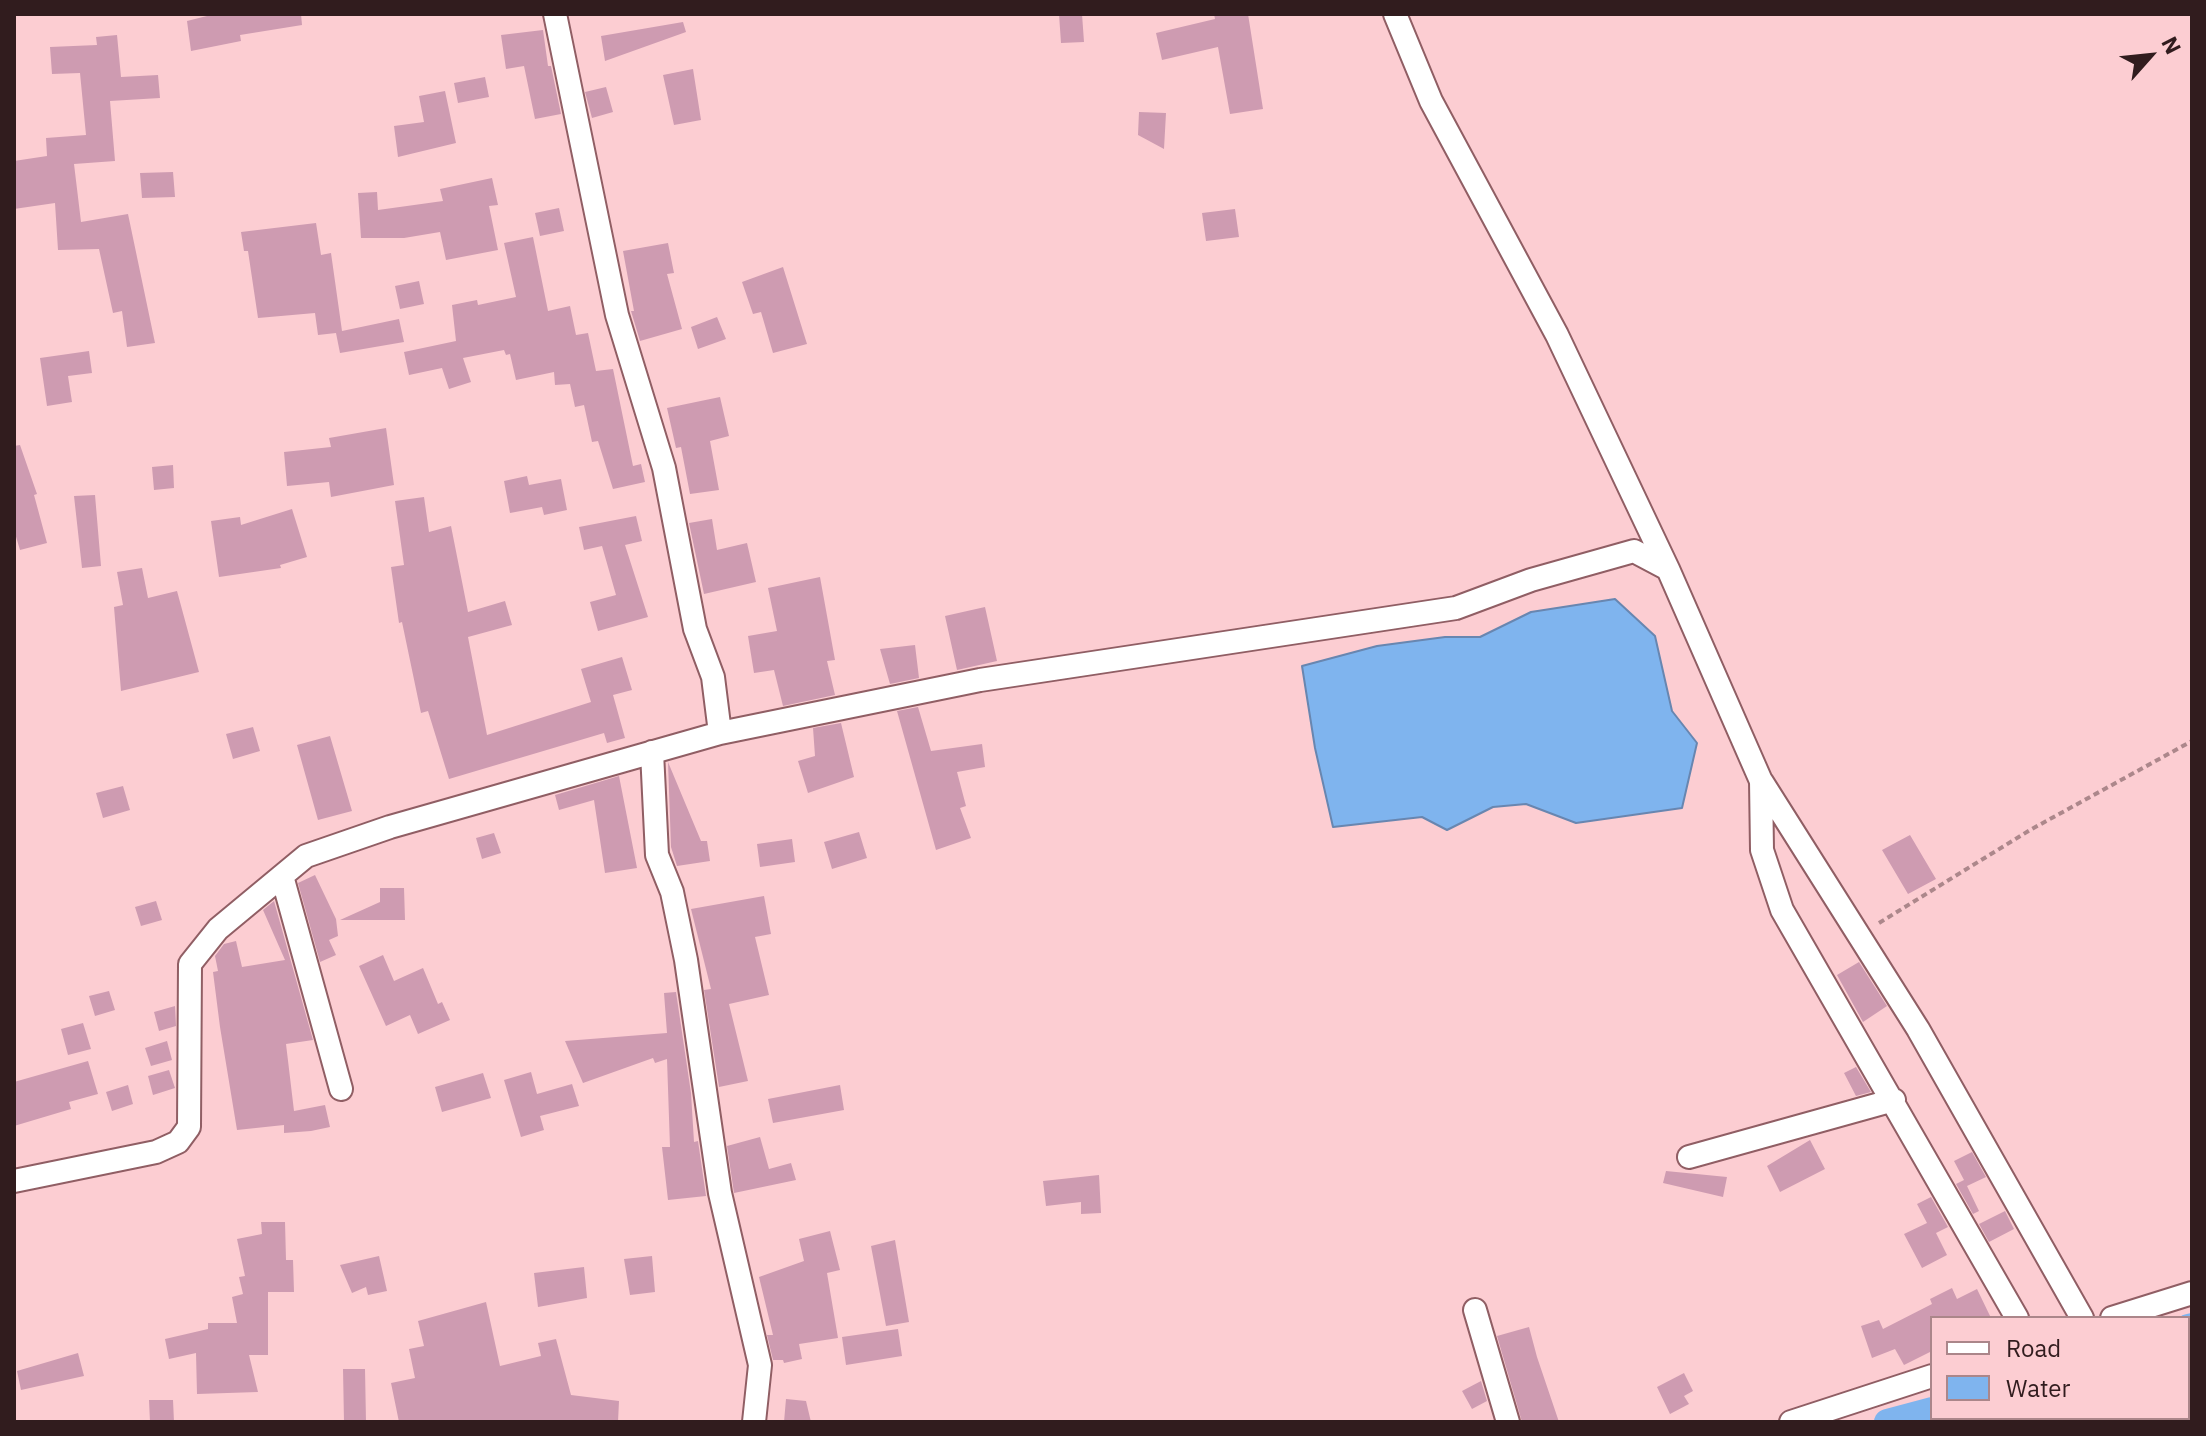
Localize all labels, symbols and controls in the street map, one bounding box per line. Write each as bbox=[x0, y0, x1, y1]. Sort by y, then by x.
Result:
north arrow bbox=[2110, 16, 2190, 96]
text: N bbox=[2155, 31, 2188, 59]
legend bbox=[1930, 1316, 2190, 1420]
text: Road bbox=[2006, 1332, 2061, 1364]
text: Water bbox=[2006, 1372, 2070, 1404]

